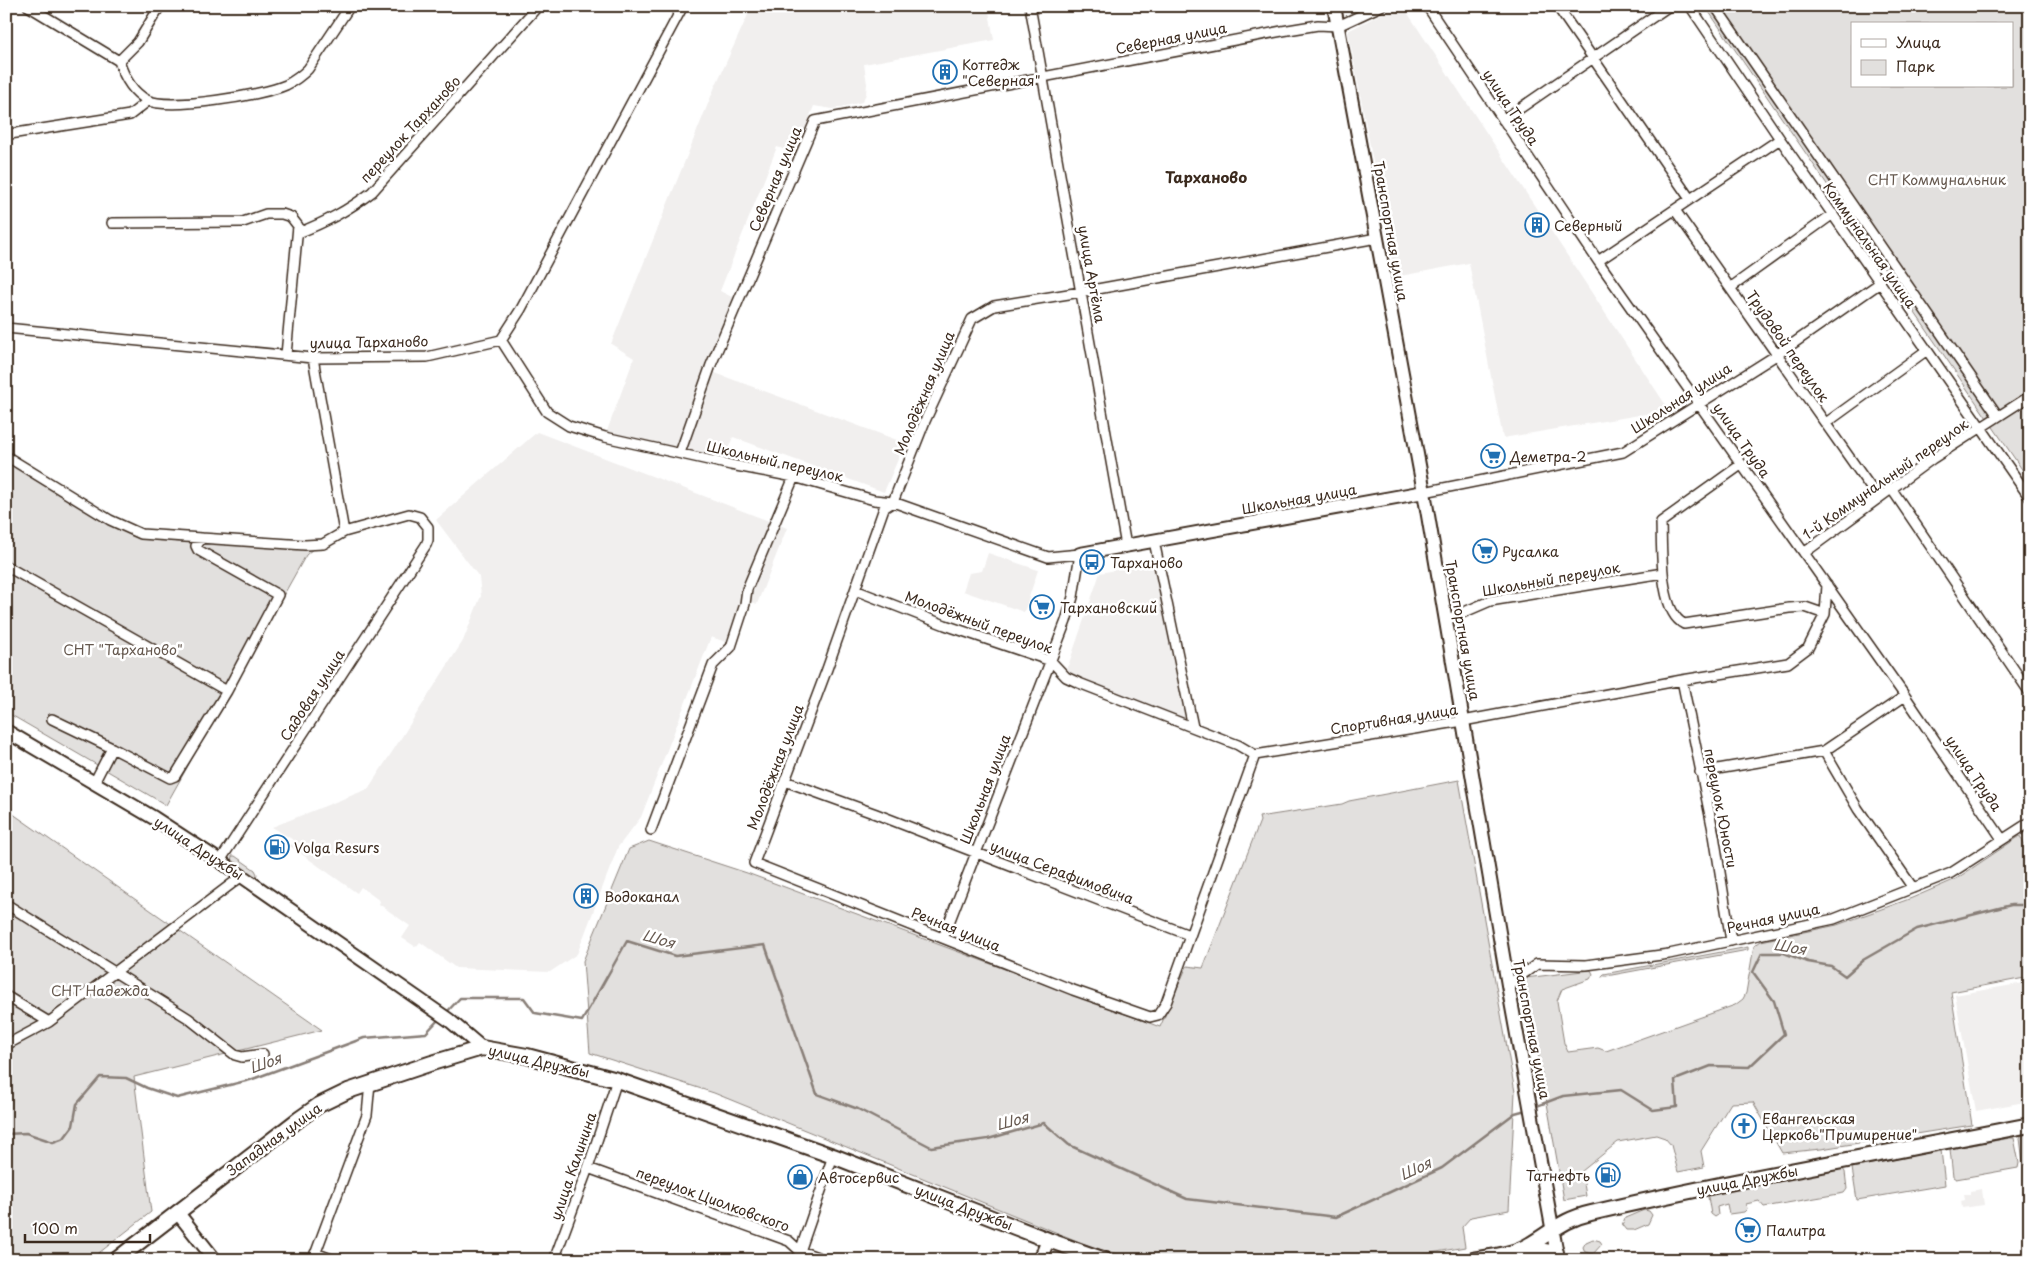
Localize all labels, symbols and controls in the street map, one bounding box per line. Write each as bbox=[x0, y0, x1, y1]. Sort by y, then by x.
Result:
street label: Северная улица bbox=[1114, 17, 1228, 59]
legend bbox=[1851, 22, 2014, 88]
text: Улица bbox=[1896, 30, 1941, 53]
place label: Коттедж "Северная" bbox=[962, 54, 1040, 91]
text: Парк bbox=[1896, 54, 1935, 77]
building icon: Коттедж "Северная" bbox=[932, 59, 958, 85]
street label: улица Труда bbox=[1478, 65, 1544, 149]
street label: переулок Тарханово bbox=[355, 71, 465, 187]
street label: Северная улица bbox=[743, 123, 807, 235]
street label: Транспортная улица bbox=[1368, 159, 1414, 303]
district label: Тарханово bbox=[1165, 165, 1247, 188]
park label: СНТ Коммунальник bbox=[1868, 169, 2007, 190]
street label: Коммунальная улица bbox=[1818, 178, 1922, 313]
building icon: Северный bbox=[1524, 212, 1550, 238]
place label: Северный bbox=[1554, 215, 1623, 236]
street label: улица Артёма bbox=[1073, 223, 1111, 325]
street label: Трудовой переулок bbox=[1741, 286, 1835, 407]
street label: Молодёжная улица bbox=[888, 328, 960, 458]
street label: улица Тарханово bbox=[310, 330, 429, 354]
street label: Школьная улица bbox=[1627, 357, 1736, 438]
street label: улица Труда bbox=[1708, 398, 1776, 482]
street label: 1-й Коммунальный переулок bbox=[1798, 413, 1973, 545]
street label: Школьный переулок bbox=[705, 435, 846, 487]
supermarket icon: Деметра-2 bbox=[1480, 443, 1506, 469]
place label: Деметра-2 bbox=[1509, 446, 1587, 467]
street label: Школьная улица bbox=[1240, 479, 1358, 519]
supermarket icon: Русалка bbox=[1472, 538, 1498, 564]
place label: Русалка bbox=[1502, 541, 1559, 562]
bus stop icon: Тарханово bbox=[1079, 549, 1105, 575]
place label: Тарханово bbox=[1110, 552, 1183, 573]
street label: Школьный переулок bbox=[1480, 556, 1622, 601]
street label: Транспортная улица bbox=[1440, 558, 1486, 702]
street label: Молодёжный переулок bbox=[902, 585, 1057, 659]
supermarket icon: Тархановский bbox=[1029, 594, 1055, 620]
place label: Тархановский bbox=[1060, 597, 1157, 618]
park label: СНТ "Тарханово" bbox=[63, 639, 183, 660]
street label: Садовая улица bbox=[275, 645, 350, 745]
street label: Спортивная улица bbox=[1329, 699, 1459, 739]
street label: Молодёжная улица bbox=[741, 701, 809, 833]
street label: Школьная улица bbox=[954, 731, 1016, 847]
street label: улица Труда bbox=[1941, 731, 2007, 815]
street label: переулок Юности bbox=[1699, 747, 1743, 869]
street label: улица Дружбы bbox=[150, 811, 248, 885]
fuel station icon: Volga Resurs bbox=[264, 834, 290, 860]
street label: улица Серафимовича bbox=[987, 835, 1137, 909]
place label: Volga Resurs bbox=[294, 837, 379, 858]
building icon: Водоканал bbox=[573, 883, 599, 909]
place label: Водоканал bbox=[604, 886, 679, 907]
street label: Речная улица bbox=[1725, 898, 1822, 938]
street label: Речная улица bbox=[908, 902, 1004, 956]
water label: Шоя bbox=[640, 922, 679, 954]
water label: Шоя bbox=[1772, 932, 1809, 960]
street label: Транспортная улица bbox=[1508, 957, 1556, 1101]
park label: СНТ Надежда bbox=[51, 980, 149, 1001]
street label: улица Дружбы bbox=[486, 1039, 592, 1083]
water label: Шоя bbox=[246, 1045, 285, 1078]
street label: Западная улица bbox=[222, 1097, 326, 1181]
water label: Шоя bbox=[993, 1104, 1032, 1135]
place label: Евангельская Церковь"Примирение" bbox=[1762, 1108, 1917, 1145]
street label: улица Калинина bbox=[545, 1109, 601, 1223]
church icon: Евангельская Церковь"Примирение" bbox=[1731, 1113, 1757, 1139]
water label: Шоя bbox=[1395, 1150, 1436, 1185]
street label: улица Дружбы bbox=[1694, 1160, 1800, 1200]
street label: переулок Циолковского bbox=[633, 1161, 793, 1237]
fuel station icon: Татнефть bbox=[1595, 1162, 1621, 1188]
shop icon: Автосервис bbox=[787, 1164, 813, 1190]
place label: Татнефть bbox=[1526, 1165, 1590, 1186]
place label: Автосервис bbox=[818, 1167, 899, 1188]
street label: улица Дружбы bbox=[912, 1179, 1016, 1235]
scale bar bbox=[25, 1211, 150, 1243]
text: 100 m bbox=[32, 1216, 78, 1239]
supermarket icon: Палитра bbox=[1735, 1217, 1761, 1243]
place label: Палитра bbox=[1766, 1220, 1826, 1241]

